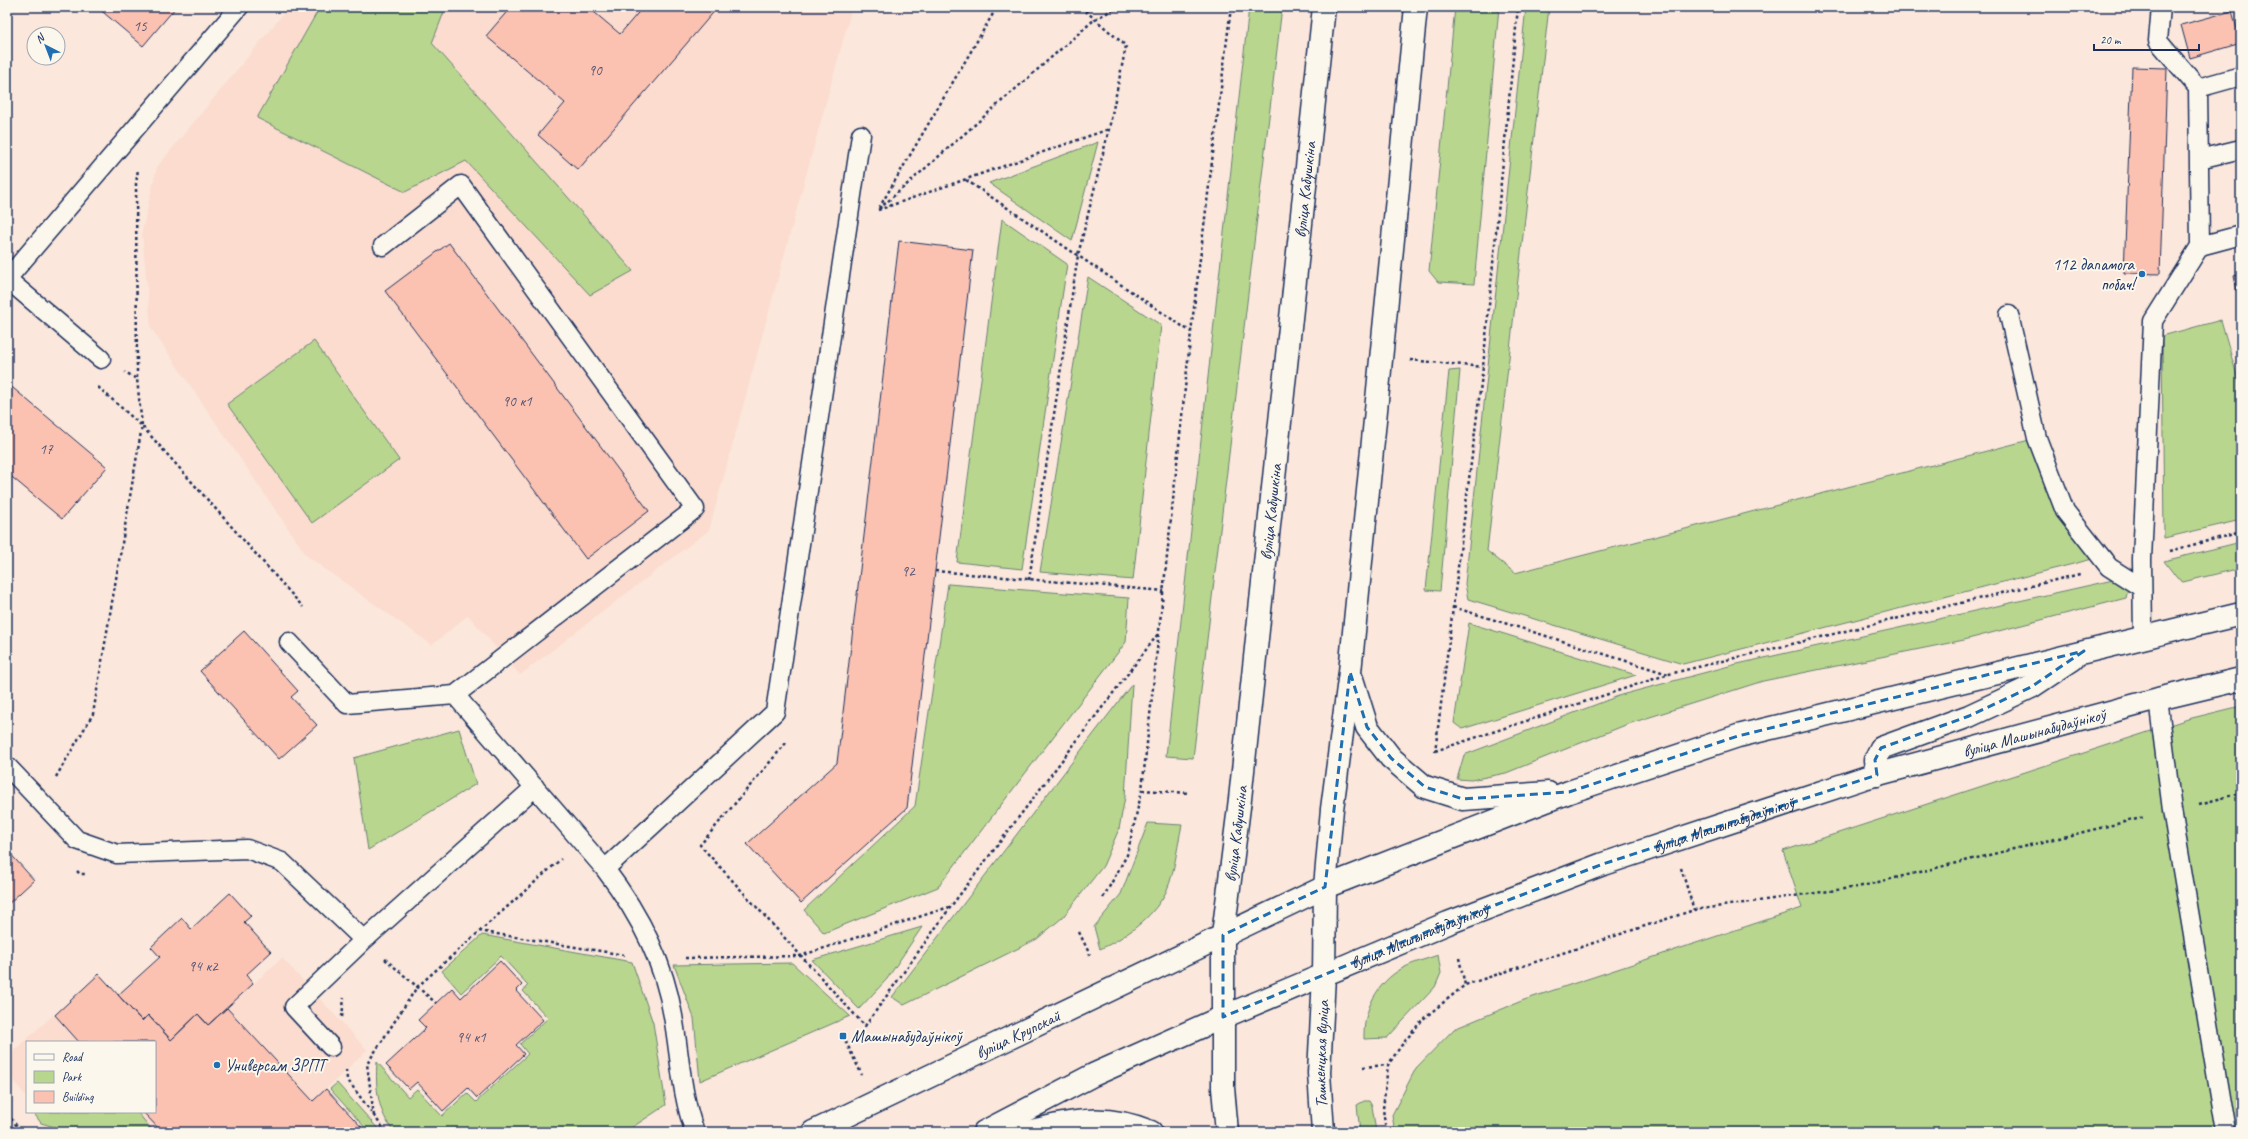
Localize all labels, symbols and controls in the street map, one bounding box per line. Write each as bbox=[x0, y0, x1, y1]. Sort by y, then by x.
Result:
house number: 15 bbox=[133, 17, 148, 36]
north arrow bbox=[26, 26, 66, 66]
scale bar bbox=[2094, 26, 2199, 52]
text: N bbox=[32, 30, 48, 46]
text: 20 m bbox=[2100, 32, 2122, 48]
house number: 90 bbox=[588, 61, 603, 80]
street label: вуліца Кабушкіна bbox=[1290, 139, 1321, 239]
place label: 112 дапамога побач! bbox=[2053, 254, 2137, 295]
marker: 112 дапамога побач! bbox=[2137, 269, 2147, 279]
house number: 90 к1 bbox=[502, 392, 533, 411]
house number: 17 bbox=[39, 440, 54, 459]
street label: вуліца Кабушкіна bbox=[1255, 461, 1287, 561]
house number: 92 bbox=[901, 562, 916, 581]
street label: вуліца Машынабудаўнікоў bbox=[1961, 703, 2110, 762]
street label: вуліца Кабушкіна bbox=[1220, 783, 1252, 883]
street label: вуліца Машынабудаўнікоў bbox=[1651, 791, 1799, 858]
street label: вуліца Машынабудаўнікоў bbox=[1348, 898, 1493, 974]
house number: 94 к2 bbox=[188, 957, 219, 976]
street label: Ташкенцкая вуліца bbox=[1309, 998, 1334, 1109]
street label: вуліца Крупскай bbox=[972, 1005, 1064, 1064]
place label: Машынабудаўнікоў bbox=[851, 1026, 964, 1047]
house number: 94 к1 bbox=[456, 1028, 487, 1047]
marker: Машынабудаўнікоў bbox=[838, 1031, 848, 1041]
legend bbox=[26, 1041, 156, 1113]
text: Road bbox=[62, 1049, 84, 1065]
place label: Универсам ЗРПТ bbox=[225, 1055, 329, 1076]
marker: Универсам ЗРПТ bbox=[212, 1060, 222, 1070]
text: Park bbox=[62, 1069, 83, 1085]
text: Building bbox=[62, 1089, 94, 1105]

